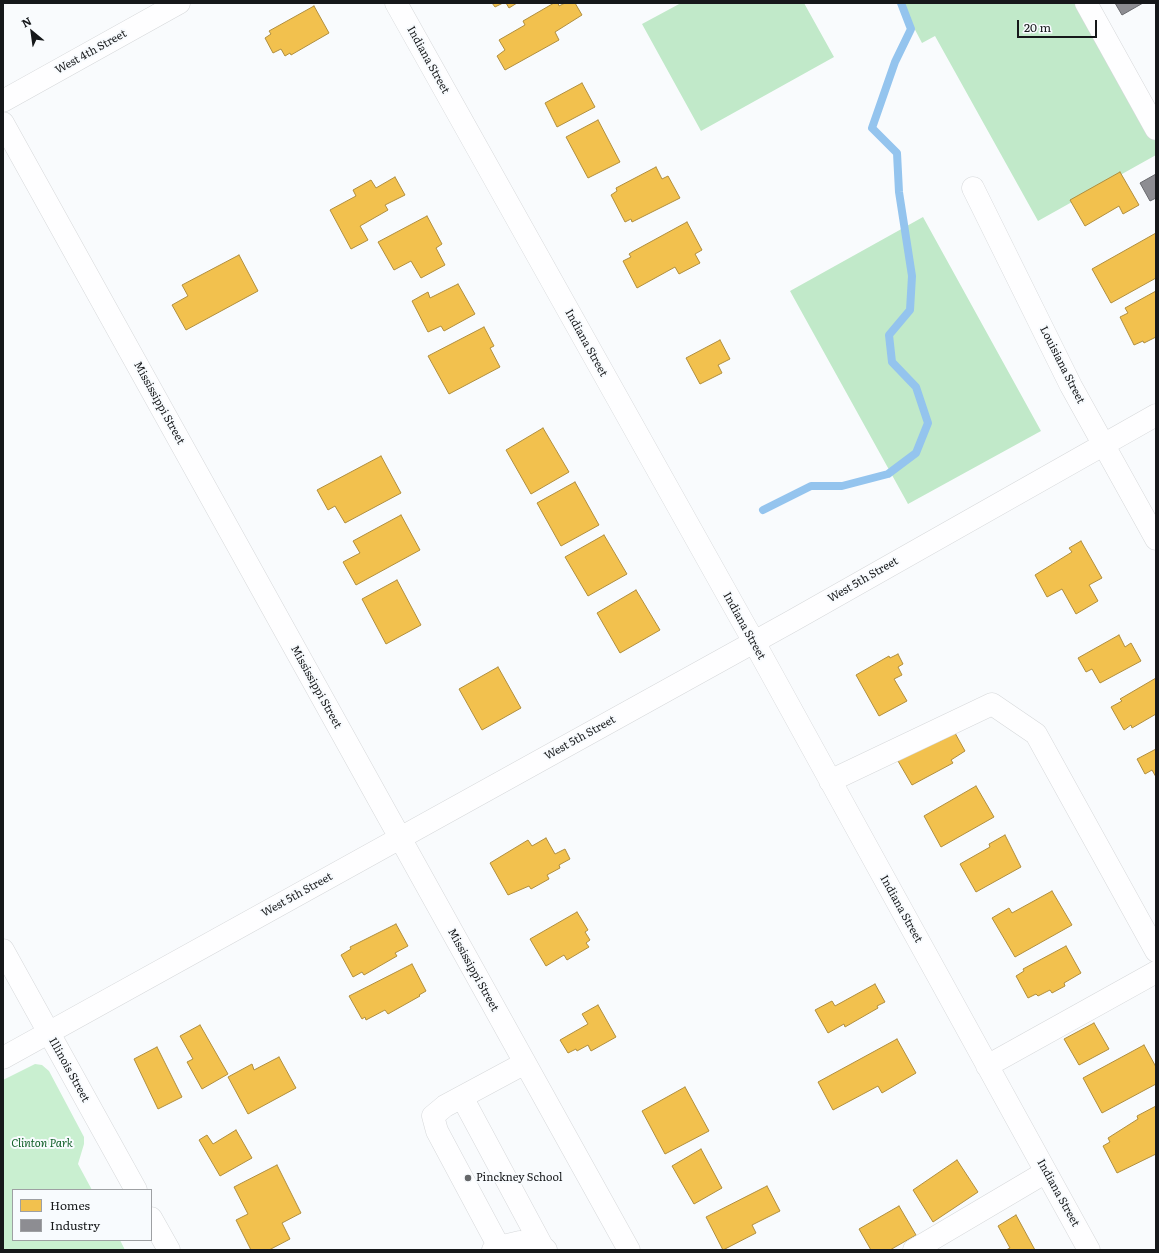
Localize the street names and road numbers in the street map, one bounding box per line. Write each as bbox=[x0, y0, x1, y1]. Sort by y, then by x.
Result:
street label: Indiana Street bbox=[404, 24, 452, 96]
street label: West 4th Street bbox=[53, 27, 129, 77]
street label: Indiana Street bbox=[562, 307, 610, 379]
street label: Louisiana Street bbox=[1037, 324, 1087, 406]
street label: Mississippi Street bbox=[131, 359, 187, 447]
street label: West 5th Street bbox=[825, 555, 901, 605]
street label: Indiana Street bbox=[720, 590, 768, 662]
street label: Mississippi Street bbox=[288, 643, 344, 731]
street label: West 5th Street bbox=[542, 713, 618, 763]
street label: West 5th Street bbox=[259, 870, 335, 920]
street label: Indiana Street bbox=[877, 873, 925, 945]
street label: Mississippi Street bbox=[445, 926, 501, 1014]
street label: Illinois Street bbox=[46, 1036, 92, 1104]
street label: Indiana Street bbox=[1034, 1157, 1082, 1229]

